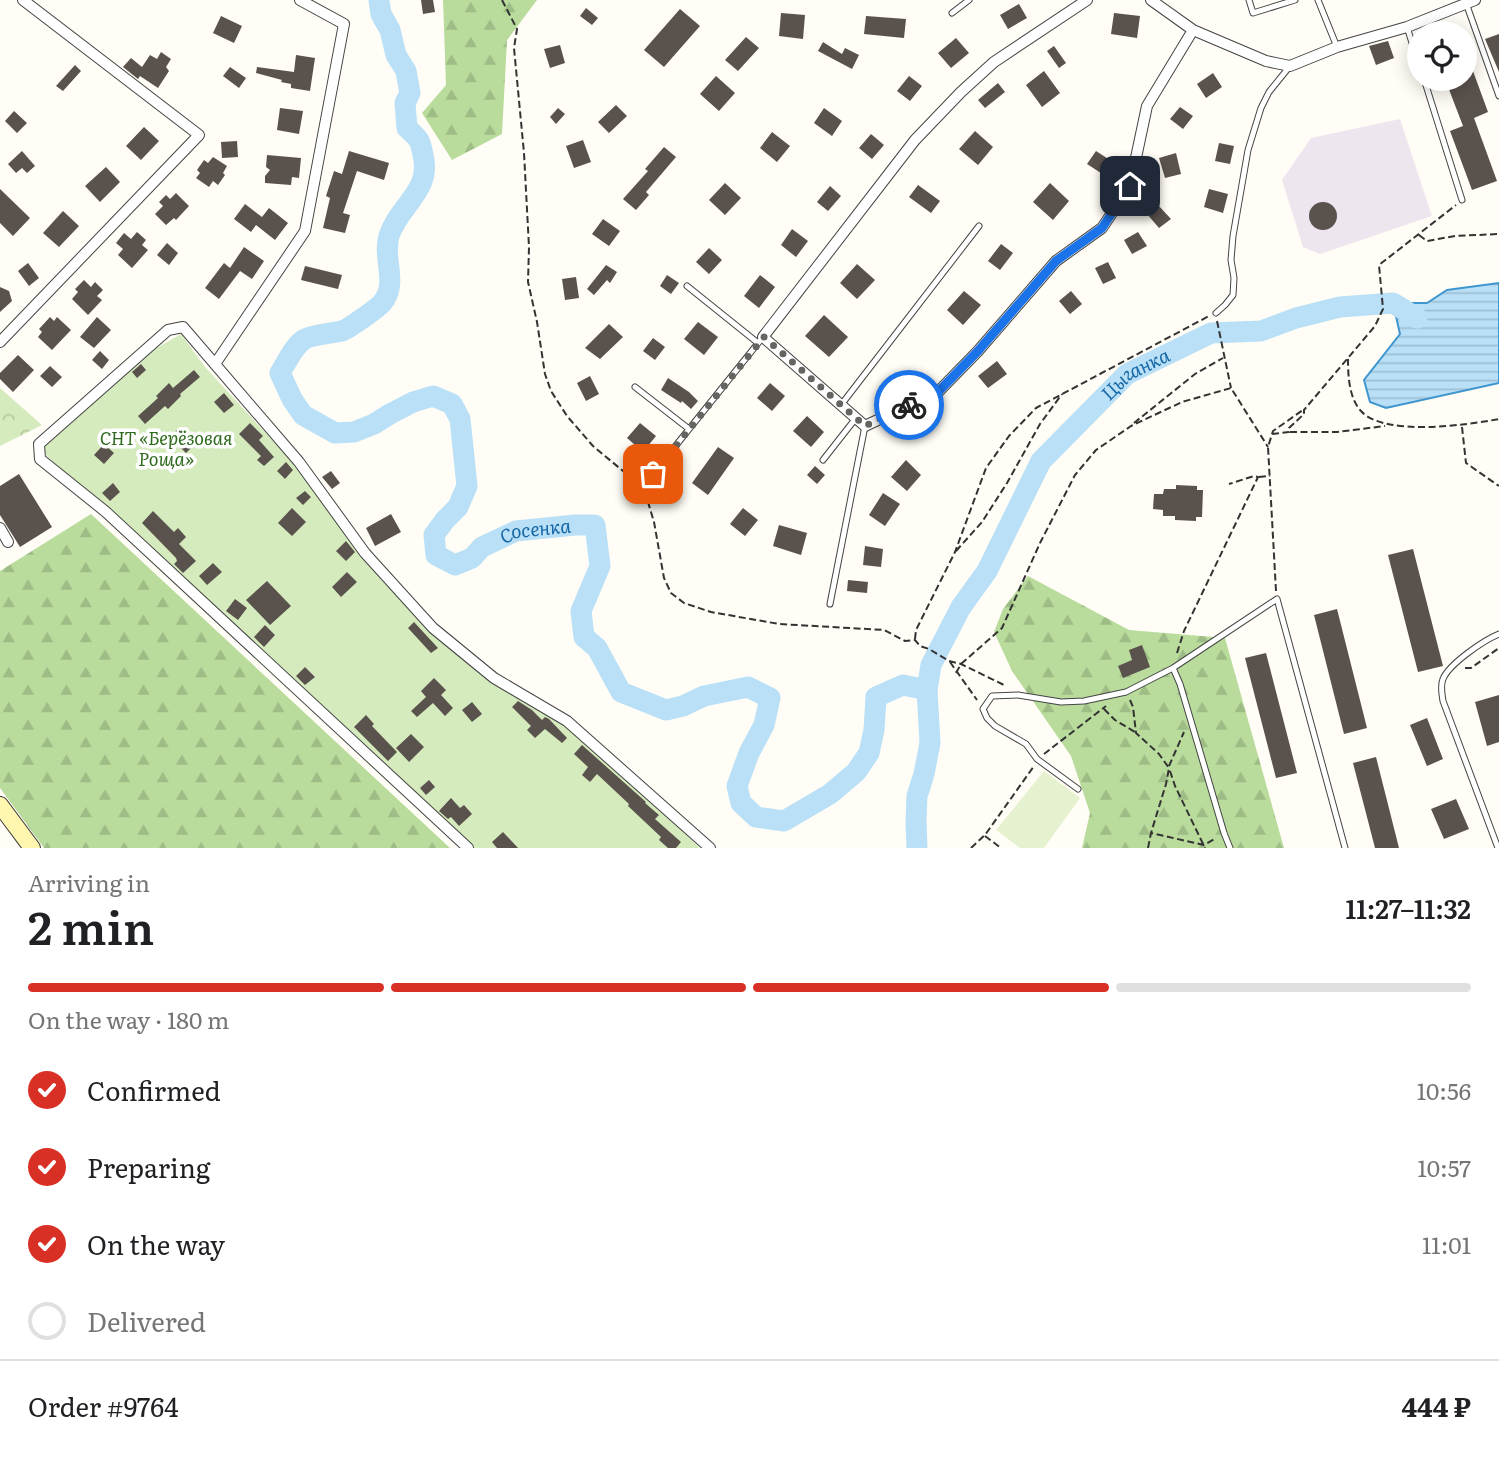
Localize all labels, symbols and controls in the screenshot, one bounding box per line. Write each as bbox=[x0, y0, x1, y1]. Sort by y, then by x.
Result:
map controls bbox=[1407, 21, 1477, 91]
button: locate bbox=[1407, 21, 1477, 91]
pin bbox=[1100, 156, 1160, 216]
icon: home bbox=[1111, 167, 1149, 205]
water label: Цыганка bbox=[1094, 340, 1174, 406]
courier bbox=[874, 370, 944, 440]
icon: bike bbox=[890, 386, 928, 424]
park label: СНТ «Берёзовая Роща» bbox=[100, 424, 233, 472]
pin bbox=[623, 444, 683, 504]
icon: bag bbox=[634, 455, 672, 493]
water label: Сосенка bbox=[494, 510, 572, 550]
text: Arriving in bbox=[28, 865, 150, 899]
text: 11:27–11:32 bbox=[1346, 888, 1471, 927]
text: 2 min bbox=[28, 891, 154, 959]
text: On the way · 180 m bbox=[28, 1002, 229, 1036]
text: Confirmed bbox=[87, 1070, 221, 1109]
icon: check bbox=[28, 1071, 66, 1109]
text: 10:56 bbox=[1417, 1073, 1471, 1107]
text: Preparing bbox=[87, 1147, 210, 1186]
icon: check bbox=[28, 1148, 66, 1186]
text: 10:57 bbox=[1417, 1150, 1471, 1184]
text: On the way bbox=[87, 1224, 225, 1263]
icon: check bbox=[28, 1225, 66, 1263]
text: 11:01 bbox=[1422, 1227, 1471, 1261]
text: Delivered bbox=[87, 1301, 206, 1340]
text: Order #9764 bbox=[28, 1386, 179, 1425]
text: 444 ₽ bbox=[1401, 1386, 1471, 1425]

